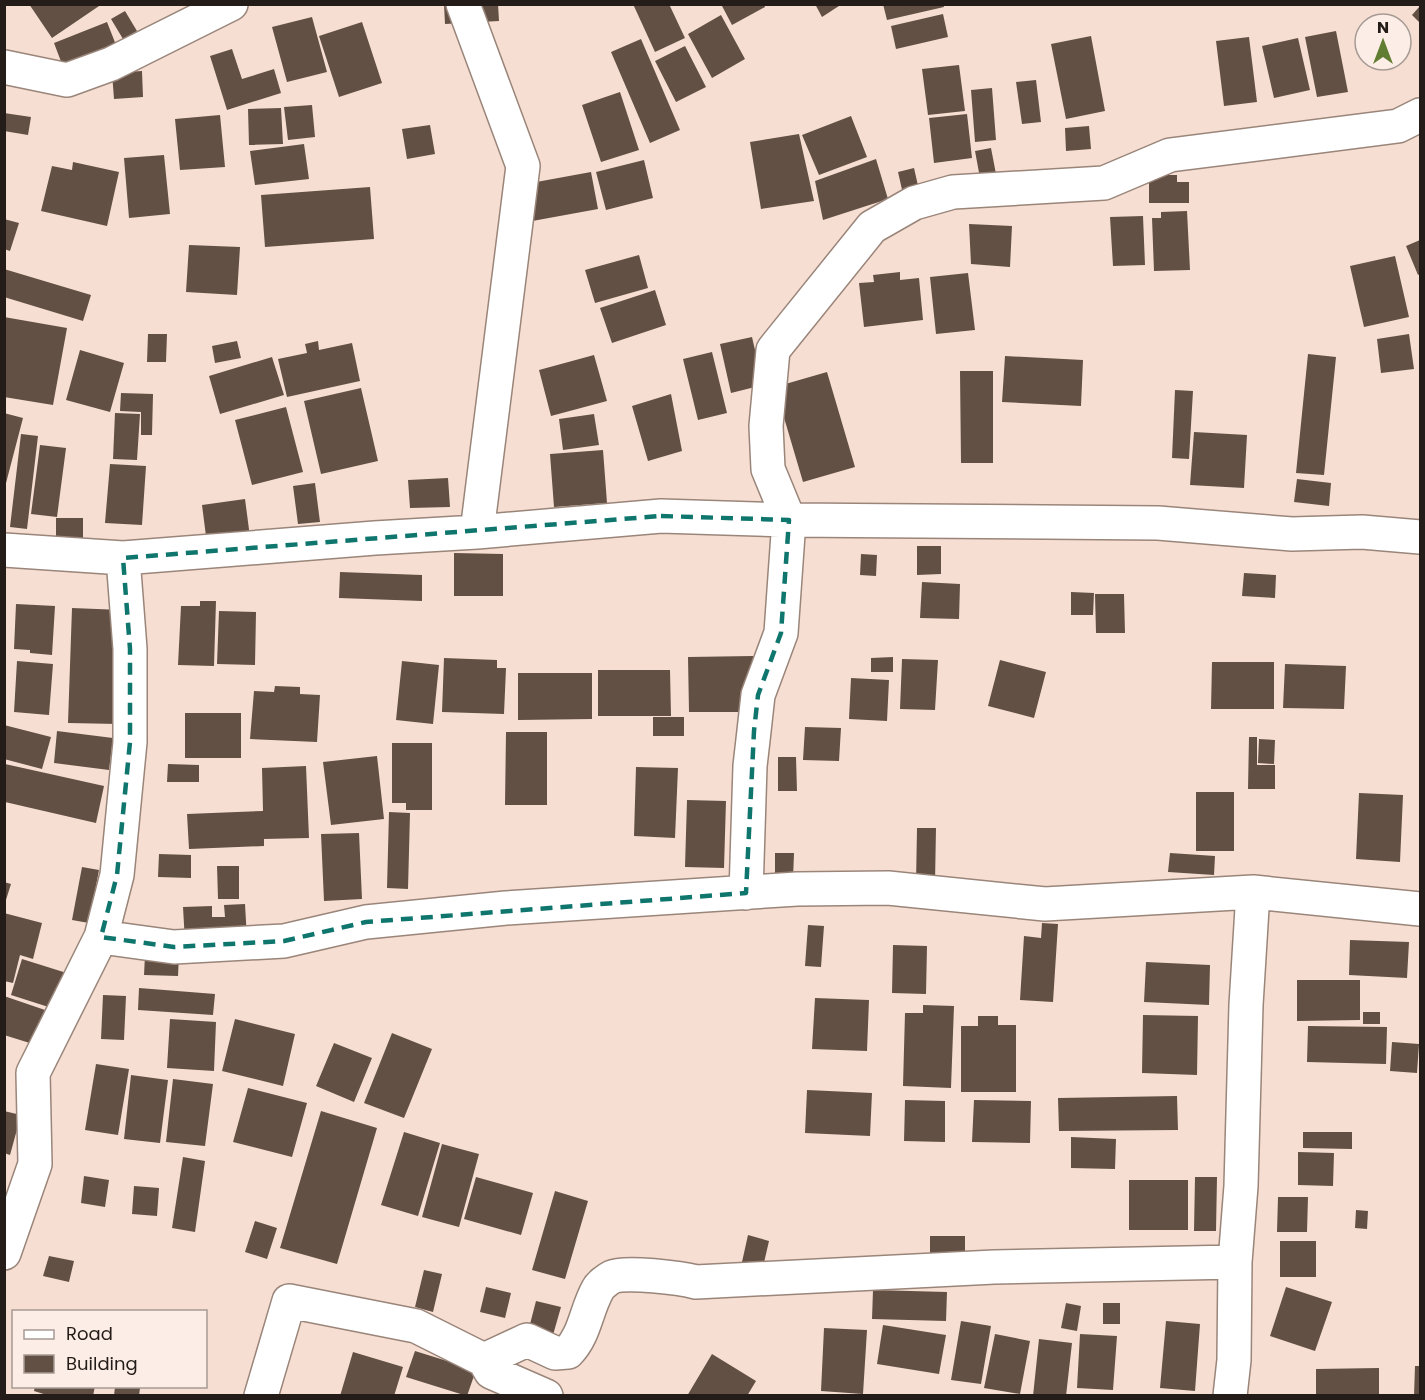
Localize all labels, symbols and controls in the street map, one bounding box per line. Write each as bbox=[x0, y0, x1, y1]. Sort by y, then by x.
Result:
north arrow bbox=[1353, 12, 1413, 72]
text: N bbox=[1377, 16, 1389, 39]
legend bbox=[12, 1310, 207, 1388]
text: Road bbox=[66, 1321, 113, 1346]
text: Building bbox=[66, 1351, 138, 1376]

